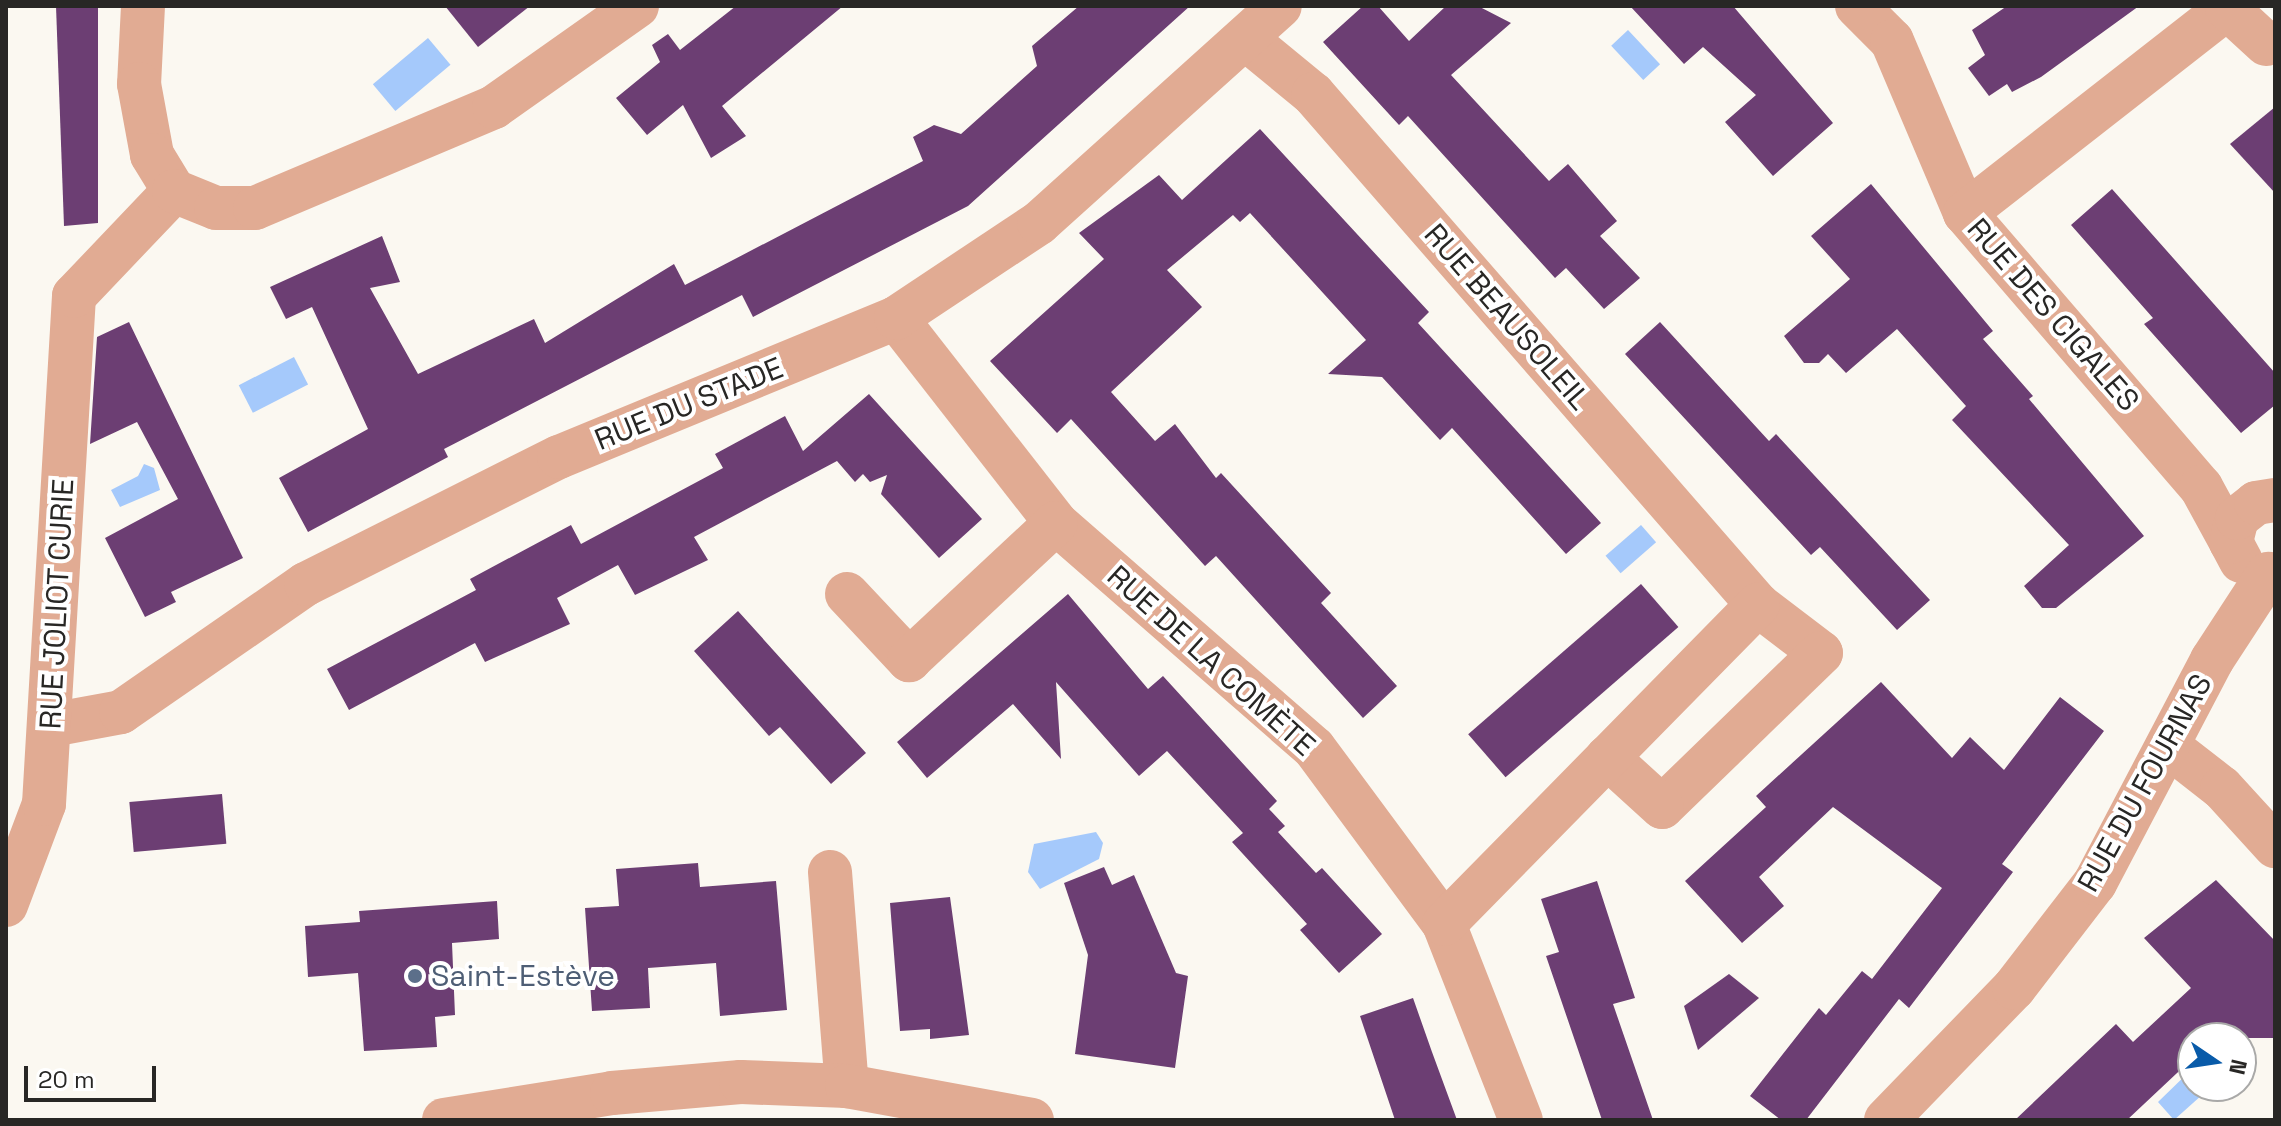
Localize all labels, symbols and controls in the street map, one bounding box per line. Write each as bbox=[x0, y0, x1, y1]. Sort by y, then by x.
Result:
street label: RUE DES CIGALES bbox=[1960, 211, 2146, 419]
street label: RUE BEAUSOLEIL bbox=[1417, 217, 1597, 417]
street label: RUE DU STADE bbox=[590, 350, 788, 458]
street label: RUE JOLIOT CURIE bbox=[32, 477, 82, 731]
street label: RUE DE LA COMÈTE bbox=[1099, 558, 1323, 764]
street label: RUE DU FOURNAS bbox=[2070, 668, 2220, 898]
place label: Saint-Estève bbox=[431, 958, 615, 994]
marker: Saint-Estève bbox=[406, 967, 424, 985]
north arrow bbox=[2177, 1022, 2257, 1102]
scale bar bbox=[28, 1050, 160, 1100]
text: N bbox=[2223, 1057, 2254, 1077]
text: 20 m bbox=[38, 1064, 95, 1095]

